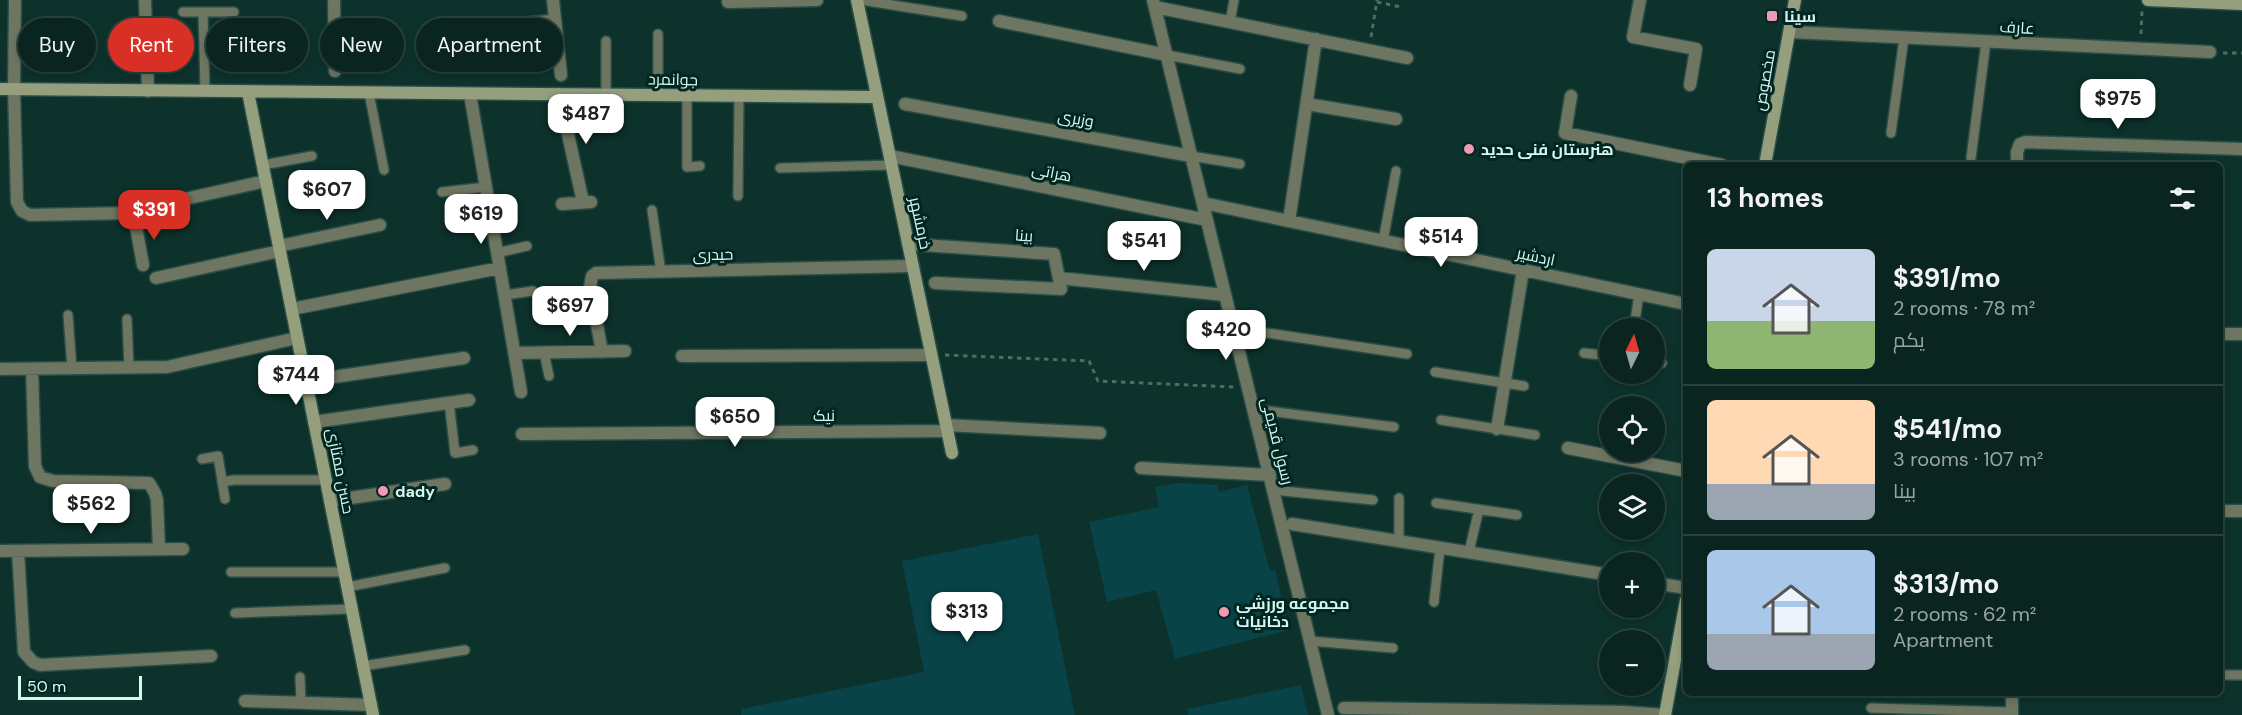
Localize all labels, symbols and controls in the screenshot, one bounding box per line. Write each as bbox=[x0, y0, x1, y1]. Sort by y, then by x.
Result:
place label: سینا bbox=[1784, 6, 1816, 27]
marker: سینا bbox=[1765, 9, 1779, 23]
street label: عارف bbox=[1999, 16, 2035, 39]
chip: Buy bbox=[18, 18, 96, 72]
chip: Rent bbox=[108, 18, 194, 72]
chip: Filters bbox=[206, 18, 308, 72]
chip: New bbox=[320, 18, 404, 72]
chip: Apartment bbox=[416, 18, 563, 72]
street label: مخصوص bbox=[1749, 48, 1780, 112]
street label: جوانمرد bbox=[648, 69, 698, 90]
pin: $975 bbox=[2082, 79, 2154, 130]
text: $975 bbox=[2094, 85, 2142, 111]
pin: $487 bbox=[550, 94, 622, 145]
text: $487 bbox=[562, 100, 610, 126]
street label: وزیری bbox=[1056, 105, 1096, 132]
place label: هنرستان فنی حدید bbox=[1481, 139, 1614, 160]
marker: هنرستان فنی حدید bbox=[1462, 142, 1476, 156]
street label: هراتی bbox=[1030, 158, 1074, 187]
pin: $607 bbox=[291, 170, 363, 221]
text: $607 bbox=[302, 176, 352, 202]
text: 13 homes bbox=[1707, 181, 1824, 215]
icon: filters bbox=[2166, 182, 2199, 215]
pin: $391 bbox=[118, 190, 190, 241]
pin: $619 bbox=[445, 194, 517, 245]
street label: خرمشهر bbox=[905, 194, 936, 251]
text: $391 bbox=[132, 196, 176, 222]
text: $619 bbox=[459, 200, 503, 226]
pin: $514 bbox=[1405, 217, 1477, 268]
pin: $541 bbox=[1108, 221, 1180, 272]
text: $514 bbox=[1419, 223, 1463, 249]
street label: بینا bbox=[1014, 224, 1034, 247]
text: $541 bbox=[1122, 227, 1166, 253]
street label: اردشیر bbox=[1514, 242, 1557, 271]
street label: حیدری bbox=[692, 244, 734, 265]
text: $391/mo bbox=[1893, 261, 2001, 295]
icon: home bbox=[1755, 273, 1827, 345]
pin: $697 bbox=[534, 286, 606, 337]
text: $697 bbox=[546, 292, 594, 318]
text: 2 rooms · 78 m² bbox=[1893, 295, 2035, 321]
pin: $420 bbox=[1190, 310, 1262, 361]
text: $420 bbox=[1201, 316, 1251, 342]
north arrow bbox=[1599, 318, 1665, 384]
map controls bbox=[1599, 318, 1665, 696]
text: یکم bbox=[1893, 327, 1925, 353]
pin: $744 bbox=[260, 355, 332, 406]
text: $744 bbox=[272, 361, 320, 387]
street label: رسول قدیمی bbox=[1257, 395, 1298, 487]
button: locate bbox=[1599, 396, 1665, 462]
pin: $650 bbox=[699, 397, 771, 448]
text: $650 bbox=[710, 403, 760, 429]
street label: نیک bbox=[813, 405, 835, 426]
text: $541/mo bbox=[1893, 412, 2002, 446]
icon: home bbox=[1755, 424, 1827, 496]
street label: حسن ممتازی bbox=[322, 426, 359, 516]
text: 3 rooms · 107 m² bbox=[1893, 446, 2043, 472]
button: layers bbox=[1599, 474, 1665, 540]
text: بینا bbox=[1893, 478, 1916, 504]
place label: dady bbox=[395, 481, 435, 502]
pin: $562 bbox=[55, 484, 127, 535]
marker: dady bbox=[376, 484, 390, 498]
text: $562 bbox=[67, 490, 115, 516]
button: + bbox=[1599, 552, 1665, 618]
text: $313/mo bbox=[1893, 567, 1999, 601]
icon: home bbox=[1755, 574, 1827, 646]
pin: $313 bbox=[931, 592, 1003, 643]
place label: مجموعه ورزشی دخانیات bbox=[1236, 593, 1350, 632]
text: $313 bbox=[945, 598, 989, 624]
text: 2 rooms · 62 m² bbox=[1893, 601, 2036, 627]
marker: مجموعه ورزشی دخانیات bbox=[1217, 605, 1231, 619]
text: Apartment bbox=[1893, 627, 1993, 653]
button: − bbox=[1599, 630, 1665, 696]
scale bar bbox=[18, 673, 142, 700]
text: 50 m bbox=[27, 676, 66, 697]

